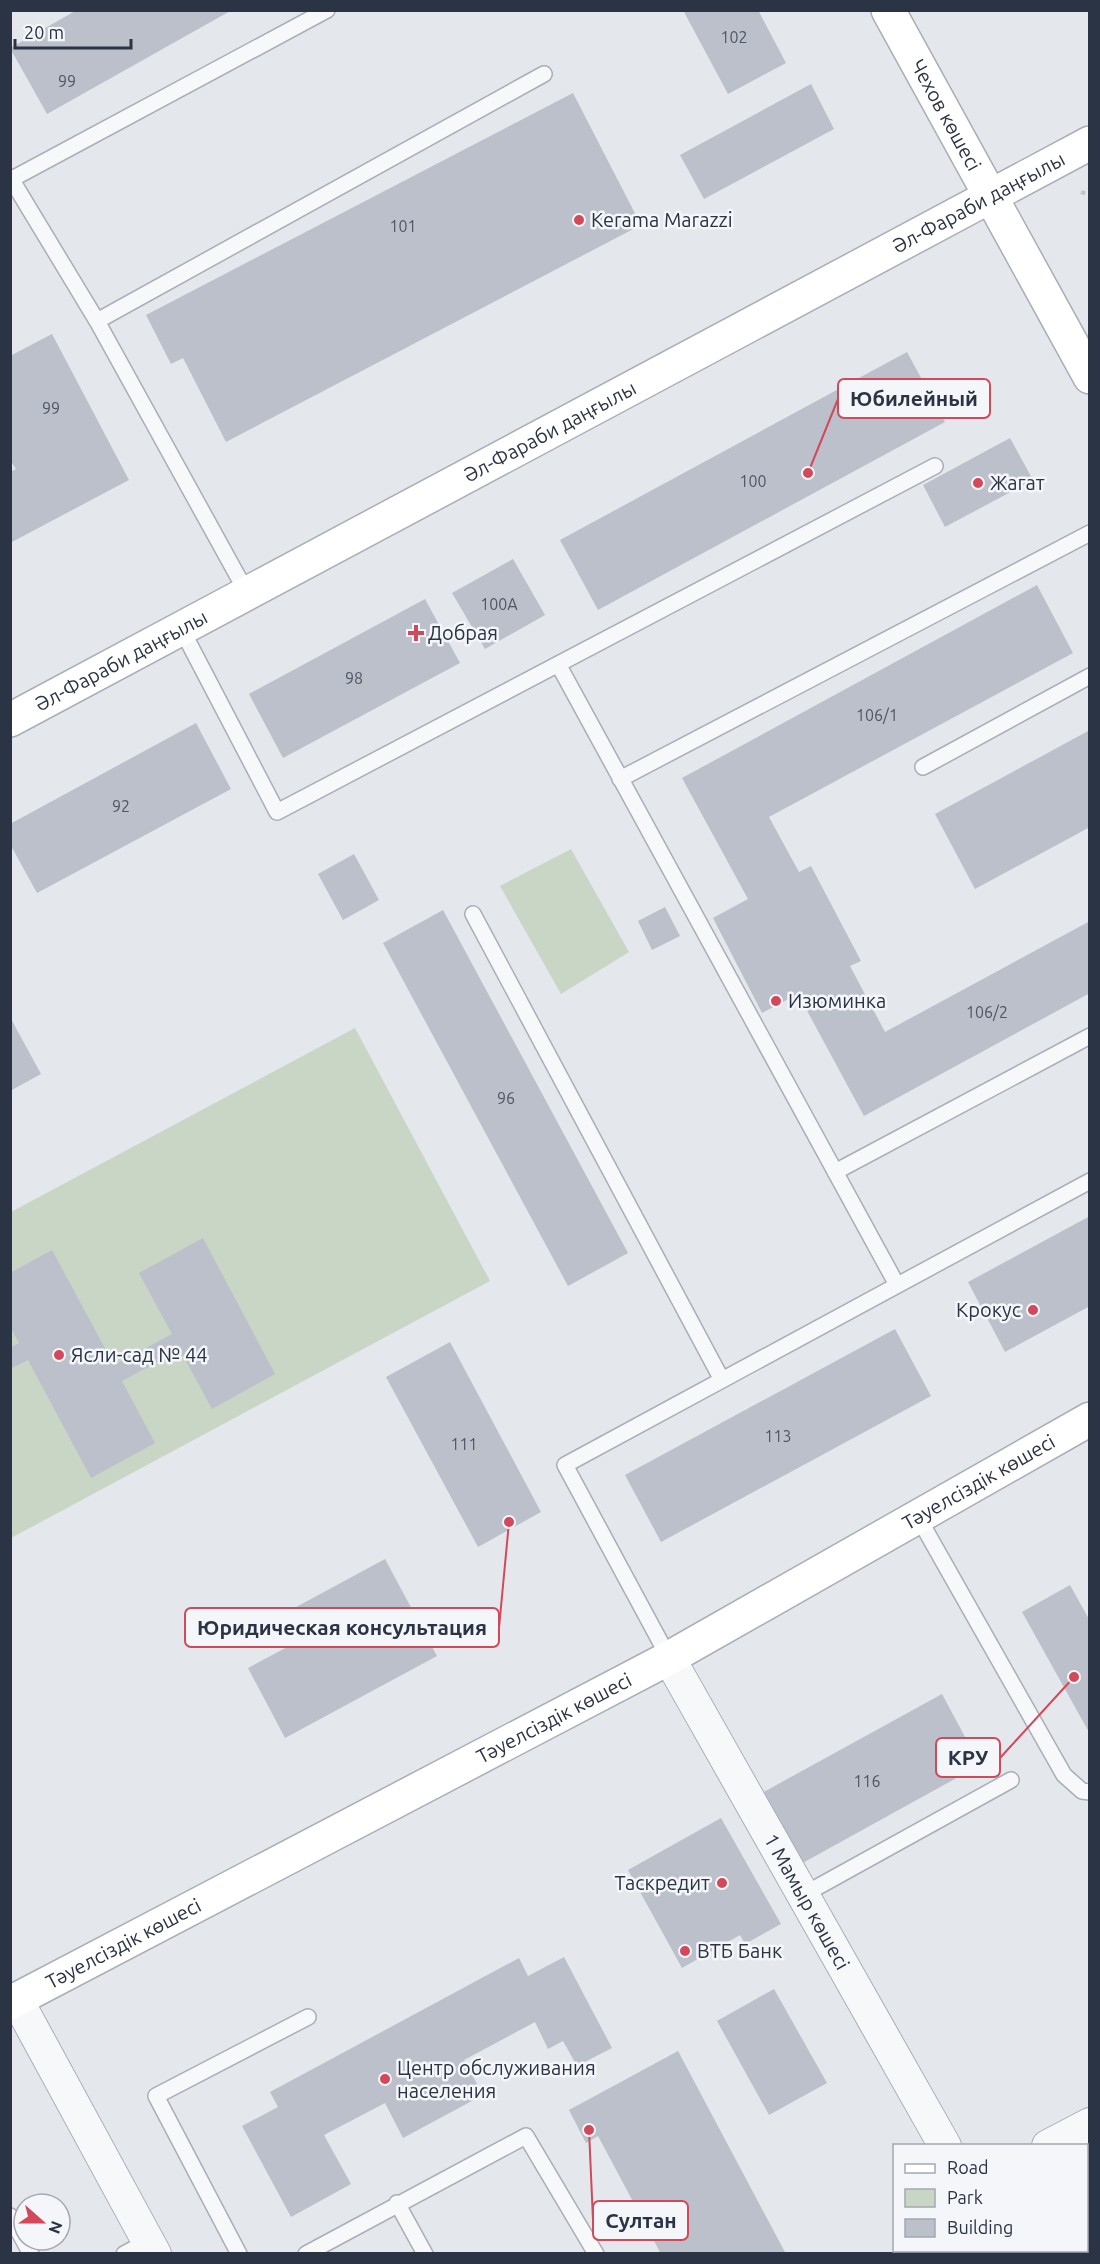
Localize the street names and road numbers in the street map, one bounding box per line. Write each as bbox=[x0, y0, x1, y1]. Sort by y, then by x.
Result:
street label: Чехов көшесі bbox=[906, 55, 986, 175]
street label: Әл-Фараби даңғылы bbox=[888, 147, 1068, 258]
street label: Әл-Фараби даңғылы bbox=[459, 376, 640, 487]
street label: Әл-Фараби даңғылы bbox=[31, 605, 211, 716]
street label: Тәуелсіздік көшесі bbox=[898, 1429, 1059, 1534]
street label: Тәуелсіздік көшесі bbox=[472, 1668, 635, 1768]
street label: 1 Мамыр көшесі bbox=[760, 1830, 855, 1973]
street label: Тәуелсіздік көшесі bbox=[42, 1893, 205, 1993]

